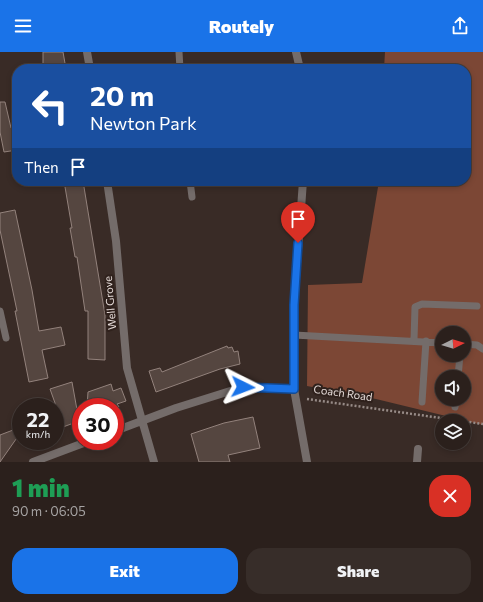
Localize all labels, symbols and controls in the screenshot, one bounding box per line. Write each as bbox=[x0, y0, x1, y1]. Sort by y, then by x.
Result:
icon: menu bbox=[12, 15, 34, 37]
text: Routely bbox=[209, 15, 274, 37]
icon: share bbox=[449, 15, 471, 37]
text: 20 m bbox=[90, 78, 154, 112]
icon: left bbox=[24, 80, 76, 132]
text: Newton Park bbox=[90, 112, 197, 134]
icon: arrive bbox=[67, 156, 89, 178]
text: Then bbox=[24, 158, 59, 176]
pin bbox=[281, 202, 315, 243]
icon: arrive bbox=[287, 208, 309, 230]
street label: Well Grove bbox=[101, 275, 118, 330]
north arrow bbox=[435, 326, 471, 362]
map controls bbox=[435, 326, 471, 450]
position arrow bbox=[222, 366, 264, 408]
button: sound bbox=[435, 370, 471, 406]
street label: Coach Road bbox=[313, 382, 373, 403]
speed limit sign: 30 bbox=[72, 398, 124, 450]
text: 22 bbox=[27, 407, 49, 431]
button: layers bbox=[435, 414, 471, 450]
text: km/h bbox=[26, 428, 50, 440]
text: 1 min bbox=[12, 473, 70, 502]
button: close bbox=[429, 475, 471, 517]
text: 90 m · 06:05 bbox=[12, 503, 86, 519]
button: Exit bbox=[12, 548, 238, 594]
button: Share bbox=[246, 548, 471, 594]

